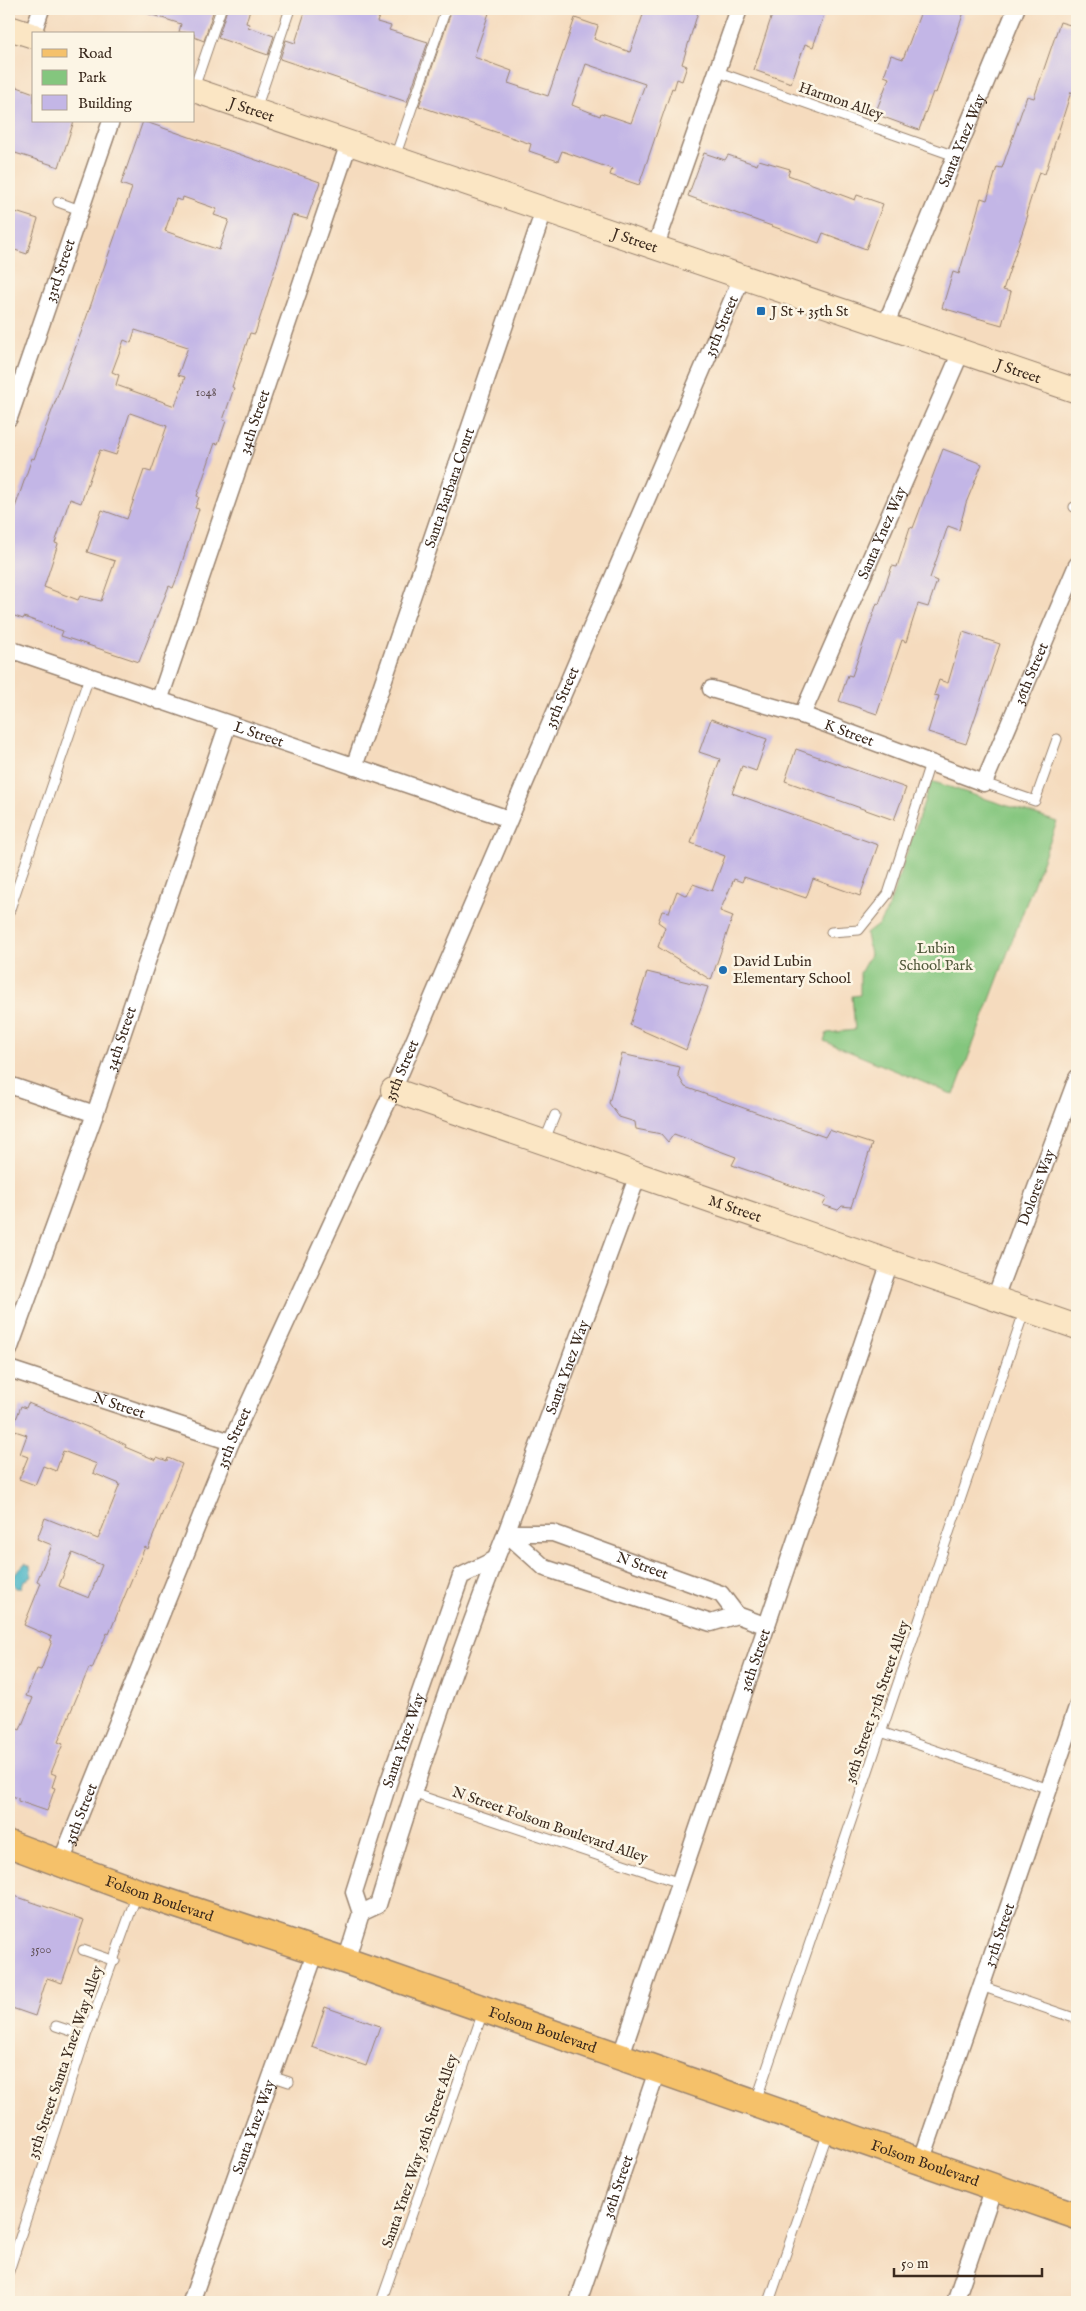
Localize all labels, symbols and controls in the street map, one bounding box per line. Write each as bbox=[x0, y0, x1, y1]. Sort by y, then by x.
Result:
legend bbox=[32, 32, 195, 122]
text: Road bbox=[78, 44, 113, 63]
text: Park bbox=[78, 68, 108, 87]
street label: Harmon Alley bbox=[796, 78, 886, 125]
street label: Santa Ynez Way bbox=[934, 90, 990, 190]
street label: J Street bbox=[225, 93, 277, 126]
text: Building bbox=[78, 94, 133, 113]
street label: J Street bbox=[608, 223, 660, 257]
street label: 33rd Street bbox=[40, 236, 79, 304]
street label: 35th Street bbox=[699, 292, 742, 360]
place label: J St + 35th St bbox=[769, 302, 849, 321]
marker: J St + 35th St bbox=[755, 305, 767, 317]
street label: J Street bbox=[991, 354, 1044, 388]
house number: 1048 bbox=[196, 385, 217, 400]
street label: 34th Street bbox=[234, 387, 274, 456]
street label: Santa Barbara Court bbox=[420, 425, 479, 550]
street label: Santa Ynez Way bbox=[853, 483, 911, 582]
street label: 36th Street bbox=[1009, 640, 1052, 707]
street label: 35th Street bbox=[540, 664, 583, 731]
street label: K Street bbox=[822, 715, 877, 751]
street label: L Street bbox=[232, 717, 286, 751]
park label: Lubin School Park bbox=[899, 939, 974, 975]
place label: David Lubin Elementary School bbox=[733, 952, 852, 988]
marker: David Lubin Elementary School bbox=[717, 964, 729, 976]
street label: 34th Street bbox=[101, 1004, 141, 1073]
street label: 35th Street bbox=[380, 1037, 423, 1104]
street label: Dolores Way bbox=[1013, 1146, 1059, 1228]
street label: M Street bbox=[706, 1191, 764, 1226]
street label: Santa Ynez Way bbox=[541, 1317, 593, 1417]
street label: N Street bbox=[91, 1388, 148, 1423]
street label: 35th Street bbox=[212, 1404, 255, 1471]
street label: N Street bbox=[614, 1547, 671, 1583]
street label: 36th Street 37th Street Alley bbox=[840, 1617, 914, 1786]
street label: 36th Street bbox=[735, 1626, 774, 1694]
street label: Santa Ynez Way bbox=[378, 1690, 429, 1790]
street label: 35th Street bbox=[60, 1780, 101, 1847]
street label: N Street Folsom Boulevard Alley bbox=[450, 1783, 651, 1868]
street label: Folsom Boulevard bbox=[103, 1871, 217, 1926]
street label: 37th Street bbox=[979, 1900, 1019, 1969]
house number: 3500 bbox=[31, 1942, 51, 1957]
street label: 35th Street Santa Ynez Way Alley bbox=[23, 1962, 107, 2161]
street label: Folsom Boulevard bbox=[486, 2002, 600, 2058]
street label: Santa Ynez Way 36th Street Alley bbox=[378, 2051, 462, 2250]
street label: Santa Ynez Way bbox=[228, 2076, 279, 2177]
street label: Folsom Boulevard bbox=[868, 2135, 982, 2191]
street label: 36th Street bbox=[598, 2152, 637, 2221]
scale bar bbox=[894, 2246, 1041, 2278]
text: 50 m bbox=[901, 2254, 929, 2273]

